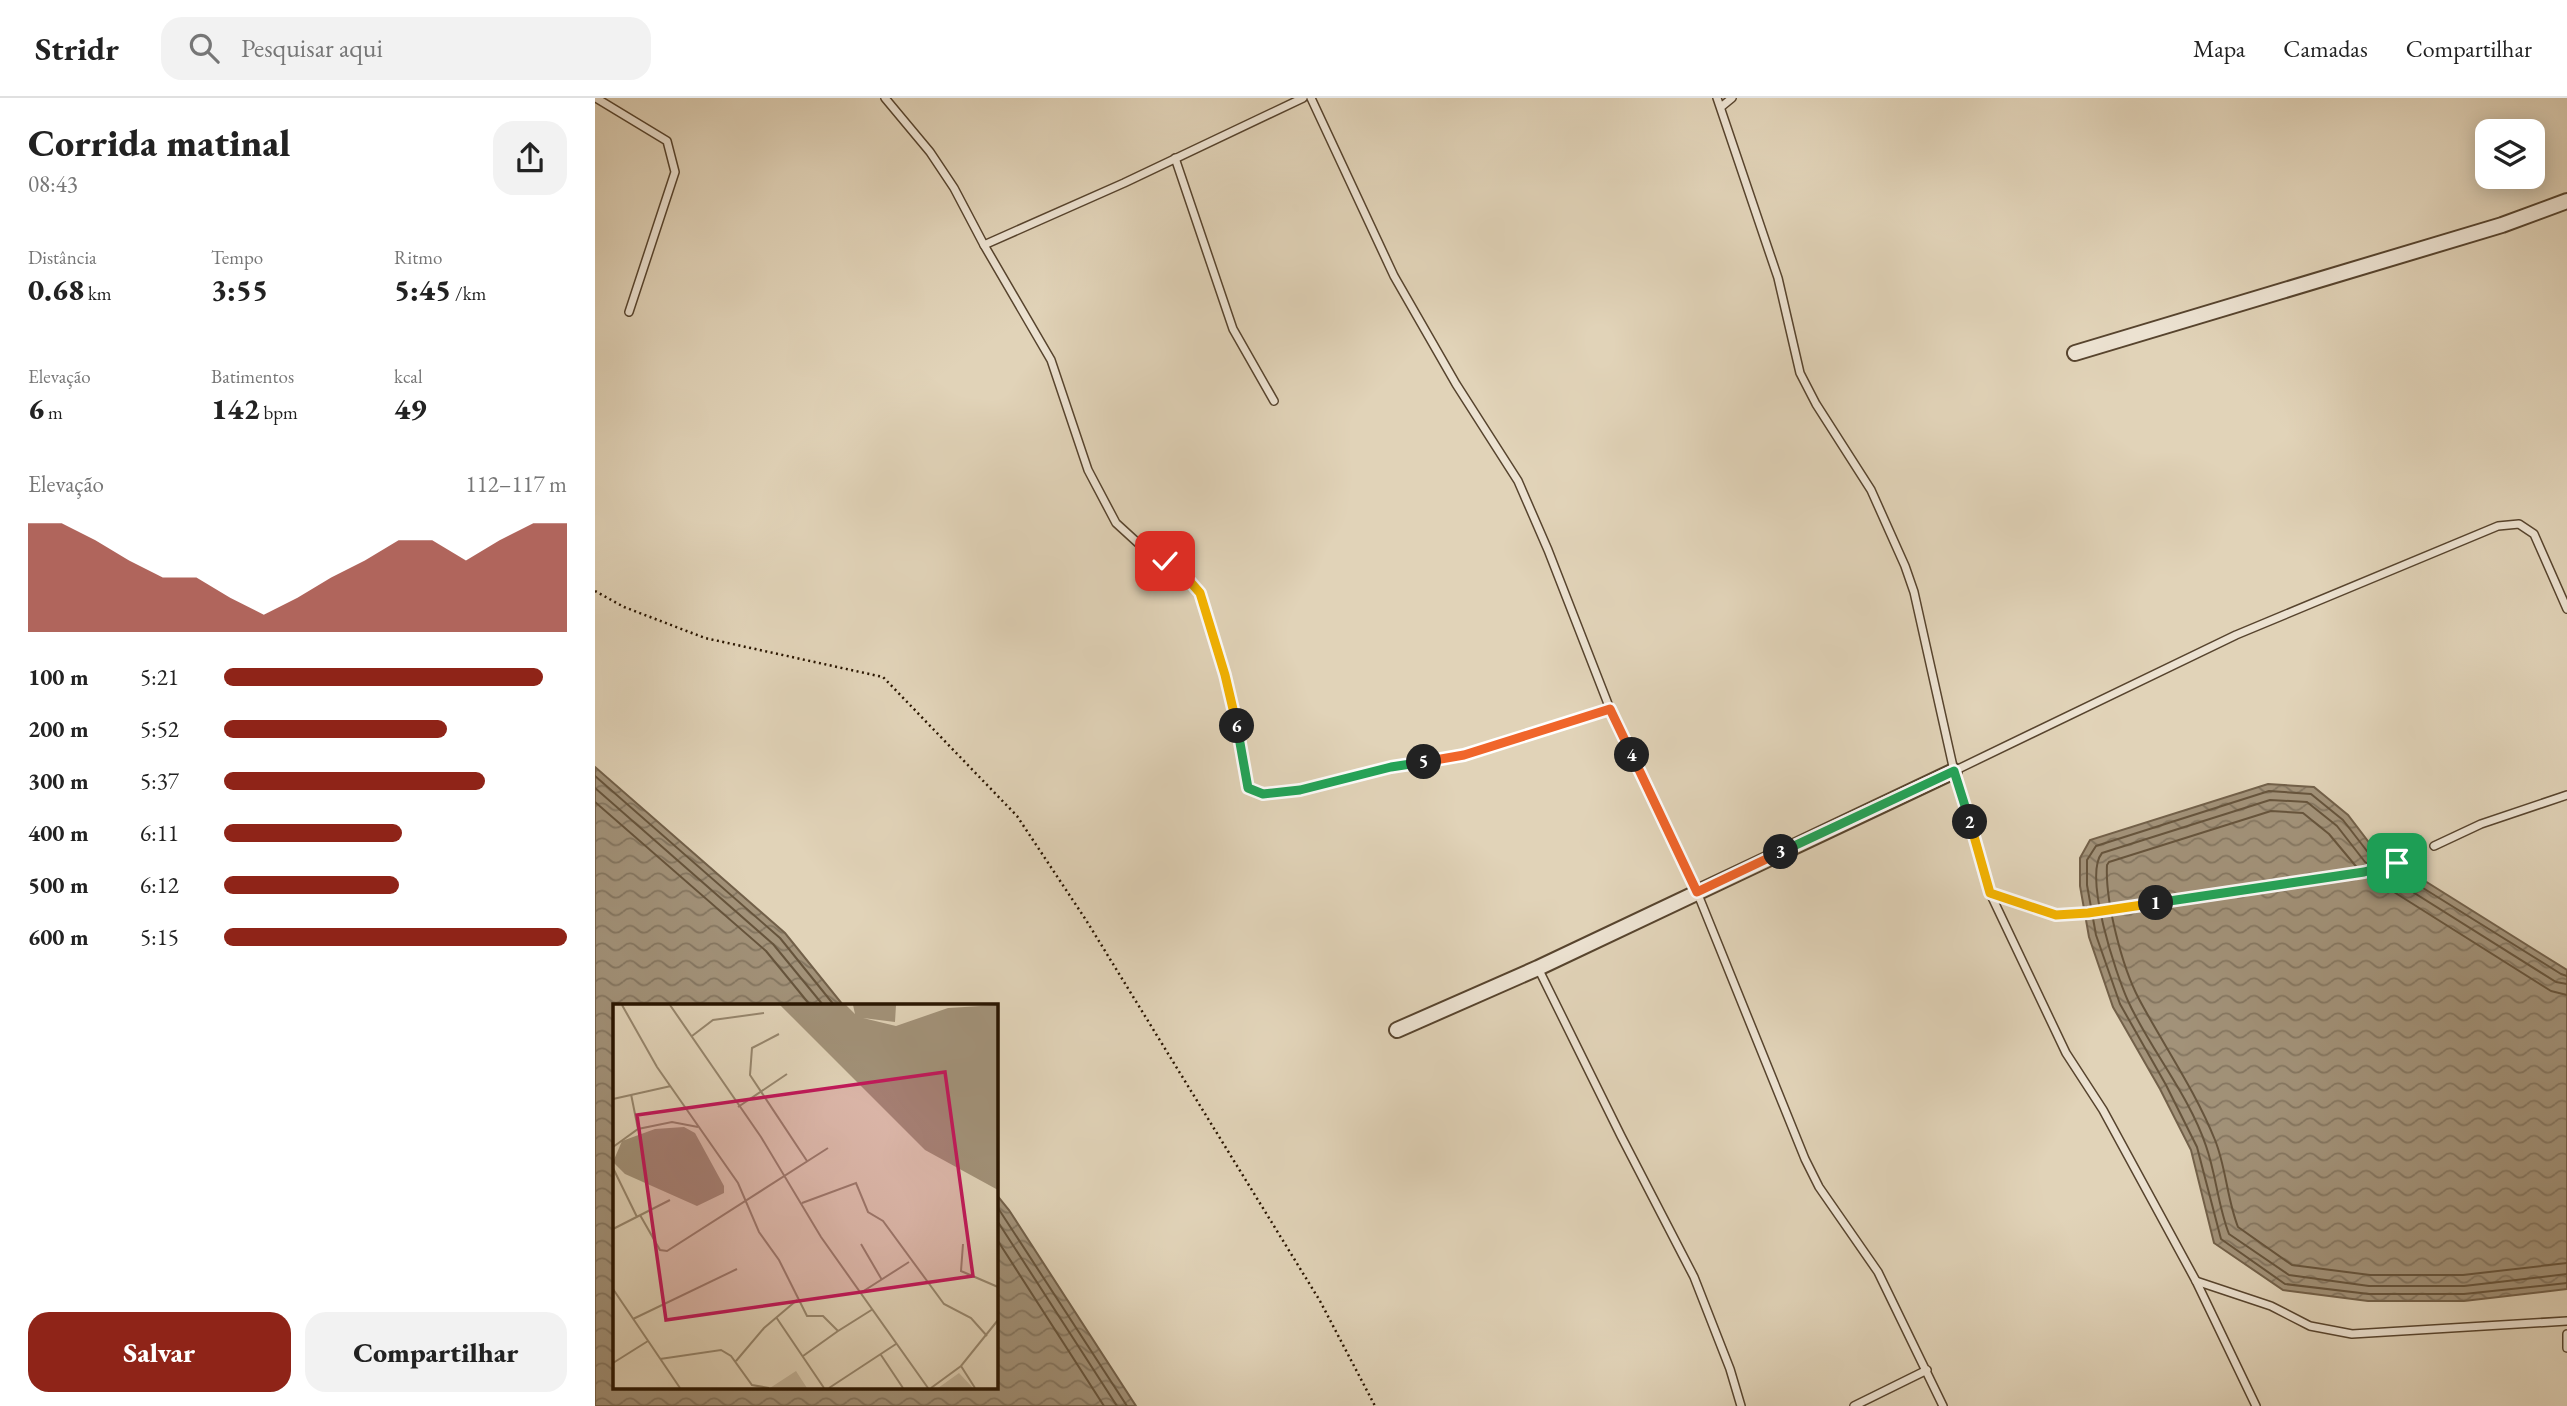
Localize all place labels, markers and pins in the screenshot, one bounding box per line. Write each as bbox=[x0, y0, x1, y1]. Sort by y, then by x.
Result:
pin bbox=[1135, 531, 1195, 591]
pin: 6 bbox=[1219, 708, 1255, 744]
pin: 4 bbox=[1615, 738, 1649, 772]
pin: 5 bbox=[1407, 744, 1441, 780]
pin: 2 bbox=[1953, 804, 1987, 840]
pin bbox=[2367, 833, 2427, 893]
pin: 3 bbox=[1763, 834, 1799, 870]
pin: 1 bbox=[2139, 886, 2173, 920]

